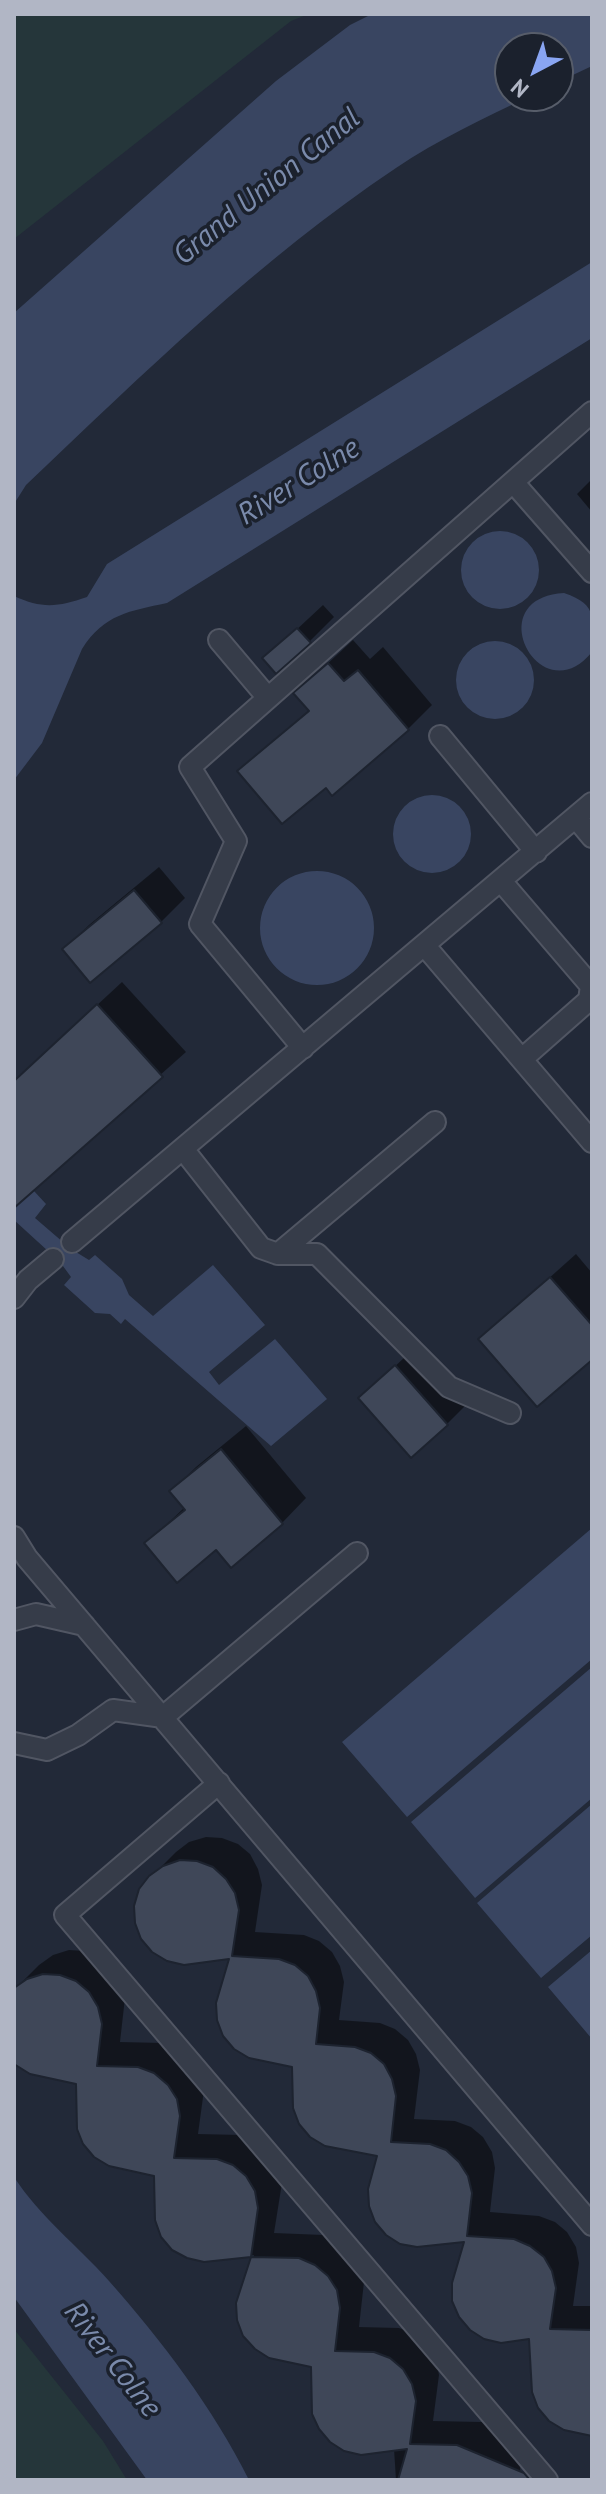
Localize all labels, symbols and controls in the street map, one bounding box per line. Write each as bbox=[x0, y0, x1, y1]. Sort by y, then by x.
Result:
north arrow bbox=[494, 32, 574, 112]
text: N bbox=[505, 73, 534, 104]
water label: Grand Union Canal bbox=[166, 101, 368, 273]
water label: River Colne bbox=[232, 431, 366, 533]
water label: River Colne bbox=[56, 2295, 168, 2425]

